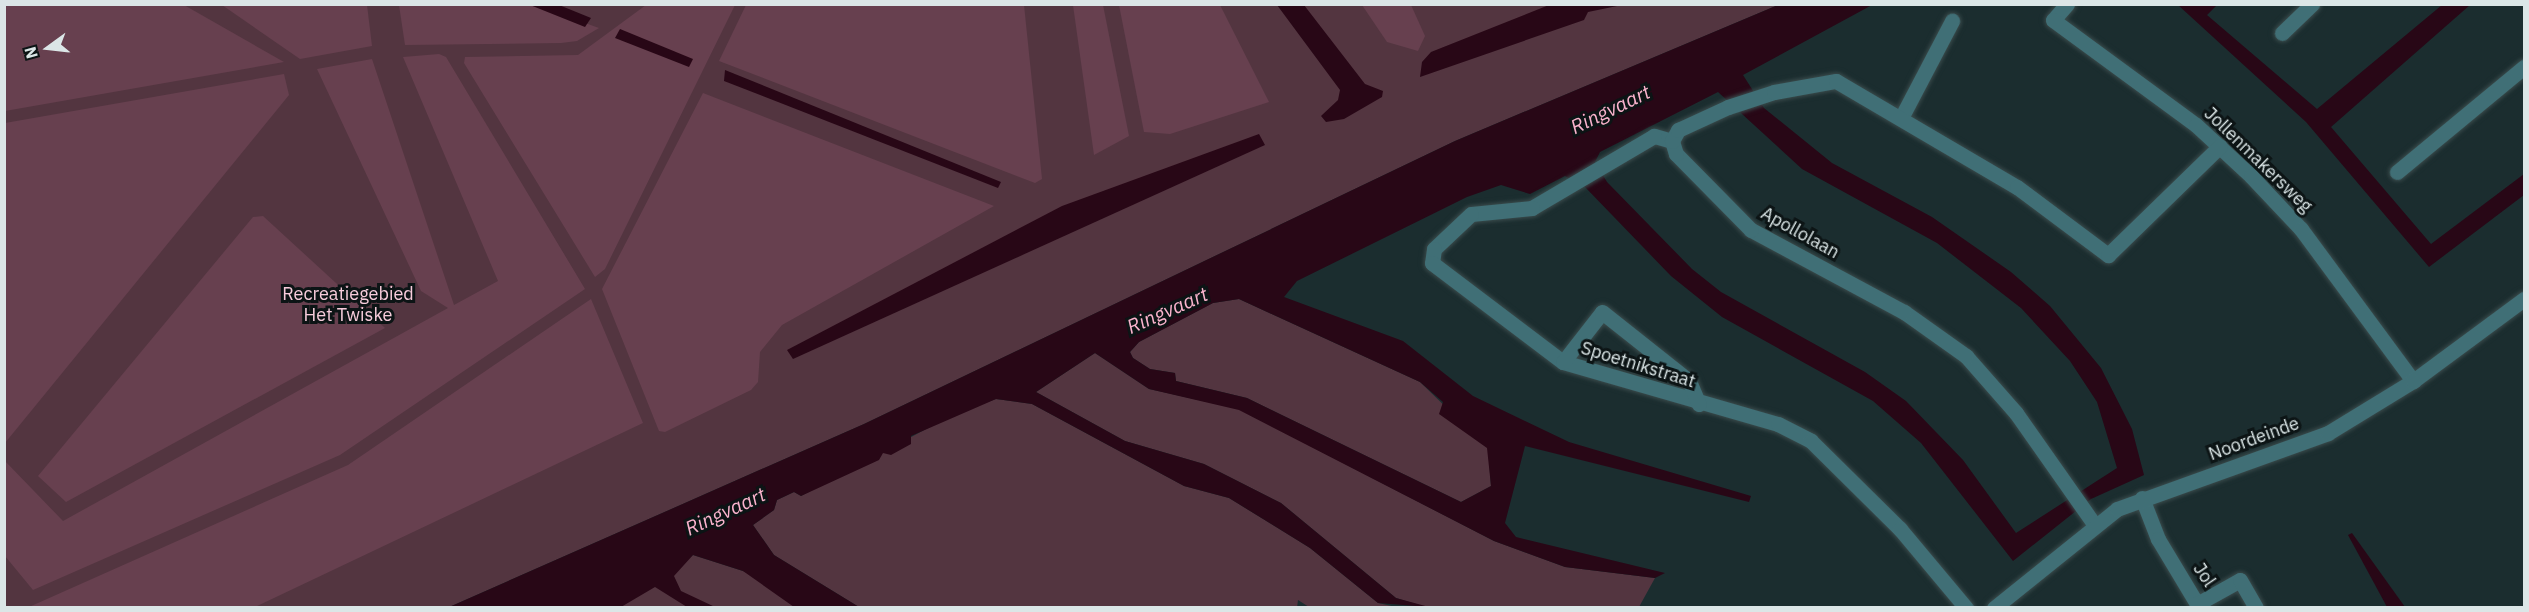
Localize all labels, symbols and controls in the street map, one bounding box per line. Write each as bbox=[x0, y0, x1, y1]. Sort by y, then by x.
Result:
north arrow bbox=[18, 18, 78, 78]
text: N bbox=[19, 44, 42, 61]
water label: Ringvaart bbox=[1566, 79, 1654, 139]
street label: Jollenmakersweg bbox=[2200, 103, 2316, 217]
street label: Apollolaan bbox=[1757, 203, 1843, 263]
water label: Ringvaart bbox=[1123, 282, 1211, 338]
park label: Recreatiegebied Het Twiske bbox=[282, 284, 414, 326]
street label: Spoetnikstraat bbox=[1578, 337, 1698, 393]
street label: Noordeinde bbox=[2206, 413, 2302, 465]
water label: Ringvaart bbox=[681, 482, 769, 540]
street label: Jol bbox=[2188, 559, 2220, 591]

